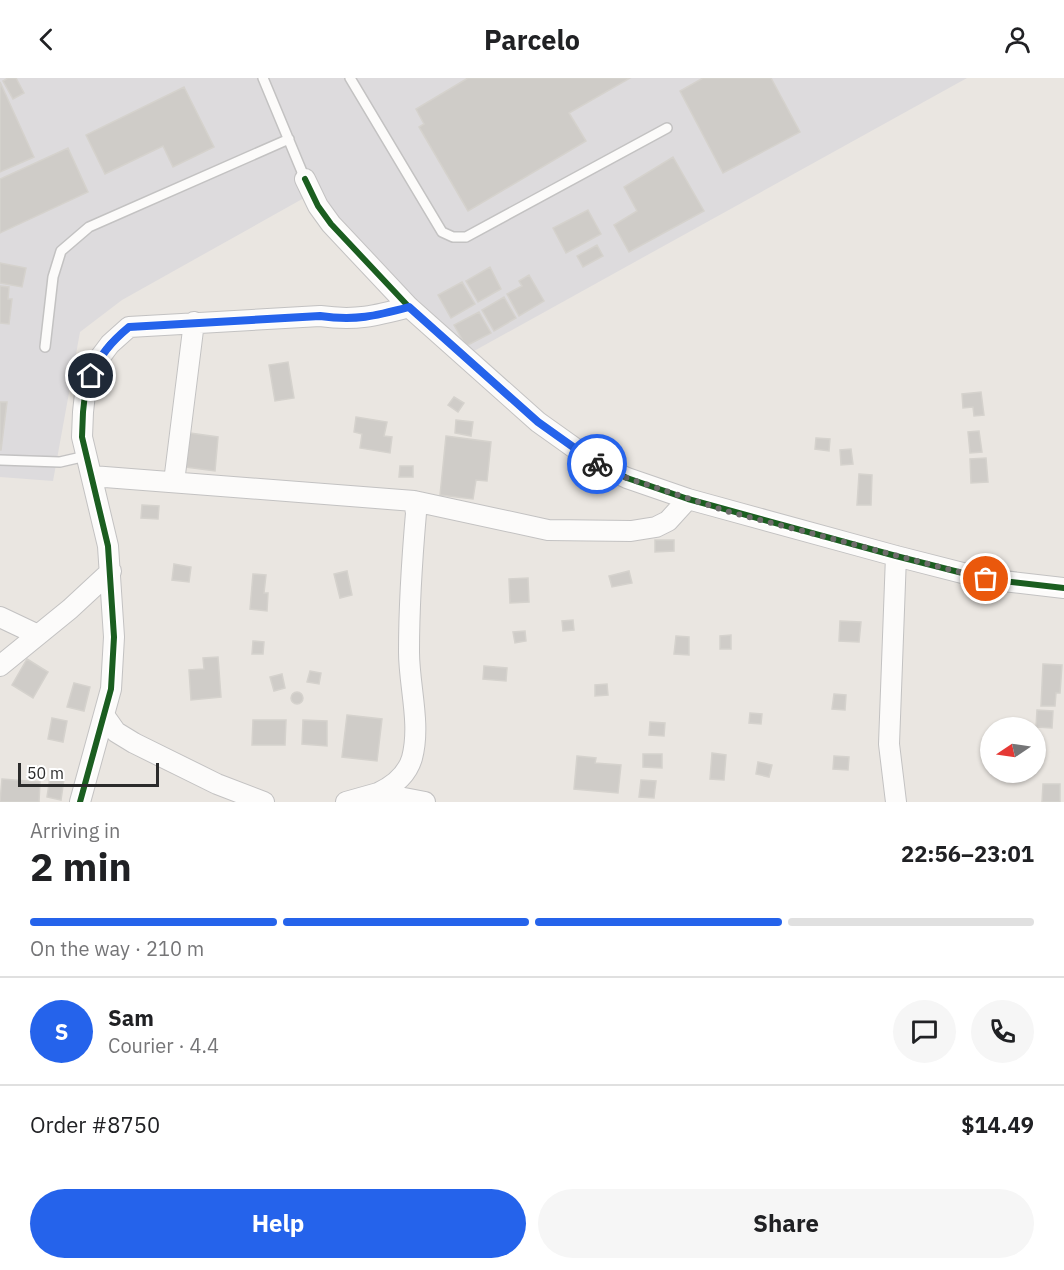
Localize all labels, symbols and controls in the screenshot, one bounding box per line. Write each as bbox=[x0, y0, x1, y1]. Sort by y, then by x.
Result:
text: Parcelo bbox=[484, 22, 580, 57]
icon: back bbox=[30, 23, 63, 56]
icon: person bbox=[1001, 23, 1034, 56]
pin bbox=[65, 350, 116, 401]
icon: home bbox=[74, 359, 107, 392]
courier bbox=[567, 434, 627, 494]
icon: bike bbox=[581, 448, 614, 481]
pin bbox=[960, 553, 1011, 604]
icon: bag bbox=[969, 562, 1002, 595]
north arrow bbox=[980, 717, 1046, 783]
map controls bbox=[980, 717, 1046, 783]
scale bar bbox=[18, 760, 159, 788]
text: 50 m bbox=[27, 763, 64, 783]
text: Arriving in bbox=[30, 817, 120, 844]
text: 22:56–23:01 bbox=[901, 839, 1034, 868]
text: 2 min bbox=[30, 841, 132, 892]
text: On the way · 210 m bbox=[30, 935, 204, 962]
button: chat bbox=[893, 1000, 956, 1063]
button: phone bbox=[971, 1000, 1034, 1063]
text: Sam bbox=[108, 1003, 154, 1032]
text: S bbox=[55, 1017, 68, 1046]
text: Courier · 4.4 bbox=[108, 1032, 219, 1059]
text: Order #8750 bbox=[30, 1110, 160, 1139]
text: $14.49 bbox=[961, 1110, 1034, 1139]
button: Help bbox=[30, 1189, 526, 1258]
button: Share bbox=[538, 1189, 1034, 1258]

